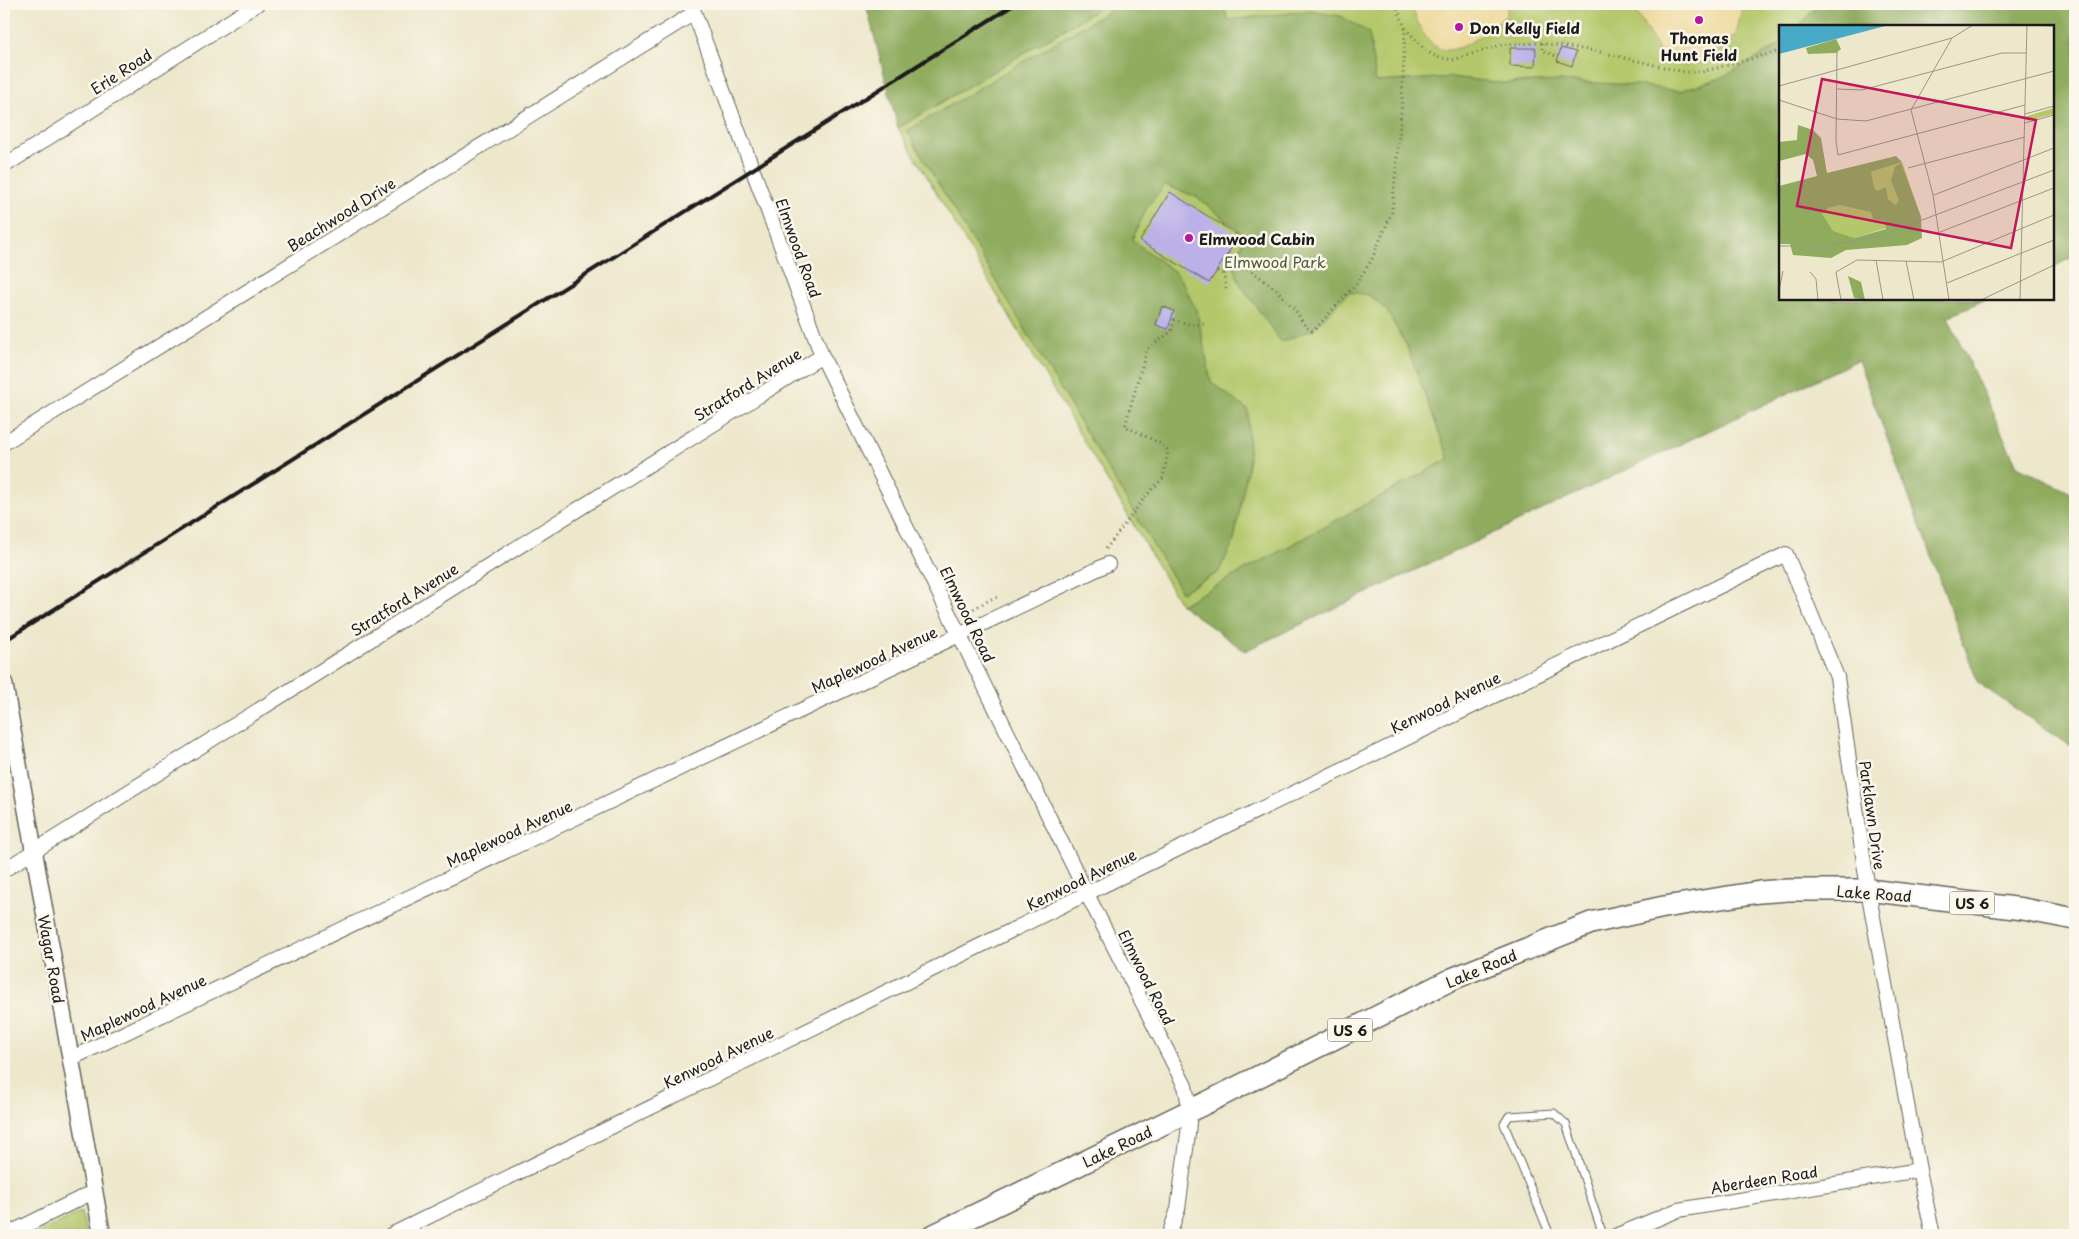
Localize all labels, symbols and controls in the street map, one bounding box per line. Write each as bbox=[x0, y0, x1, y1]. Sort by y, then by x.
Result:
marker: Thomas Hunt Field bbox=[1693, 14, 1705, 26]
place label: Don Kelly Field bbox=[1469, 16, 1580, 39]
marker: Don Kelly Field bbox=[1453, 21, 1465, 33]
inset map bbox=[1779, 25, 2054, 300]
place label: Thomas Hunt Field bbox=[1661, 26, 1737, 66]
street label: Erie Road bbox=[86, 43, 156, 99]
street label: Beachwood Drive bbox=[282, 171, 400, 257]
street label: Elmwood Road bbox=[770, 195, 828, 301]
place label: Elmwood Cabin bbox=[1199, 227, 1315, 250]
marker: Elmwood Cabin bbox=[1183, 232, 1195, 244]
park label: Elmwood Park bbox=[1224, 250, 1326, 273]
street label: Stratford Avenue bbox=[689, 342, 805, 426]
street label: Stratford Avenue bbox=[346, 557, 462, 641]
street label: Elmwood Road bbox=[935, 562, 1001, 666]
street label: Maplewood Avenue bbox=[807, 620, 941, 698]
street label: Kenwood Avenue bbox=[1386, 665, 1504, 739]
street label: Parklawn Drive bbox=[1854, 759, 1892, 871]
street label: Maplewood Avenue bbox=[442, 794, 576, 872]
street label: Kenwood Avenue bbox=[1022, 842, 1140, 916]
street label: Lake Road bbox=[1836, 879, 1912, 907]
road number: US 6 bbox=[1950, 891, 1994, 914]
street label: Wagar Road bbox=[33, 913, 71, 1005]
street label: Elmwood Road bbox=[1113, 925, 1181, 1029]
street label: Lake Road bbox=[1442, 943, 1520, 993]
street label: Maplewood Avenue bbox=[76, 968, 210, 1046]
road number: US 6 bbox=[1328, 1018, 1372, 1042]
street label: Kenwood Avenue bbox=[659, 1020, 777, 1094]
street label: Lake Road bbox=[1078, 1119, 1156, 1173]
street label: Aberdeen Road bbox=[1709, 1159, 1819, 1199]

